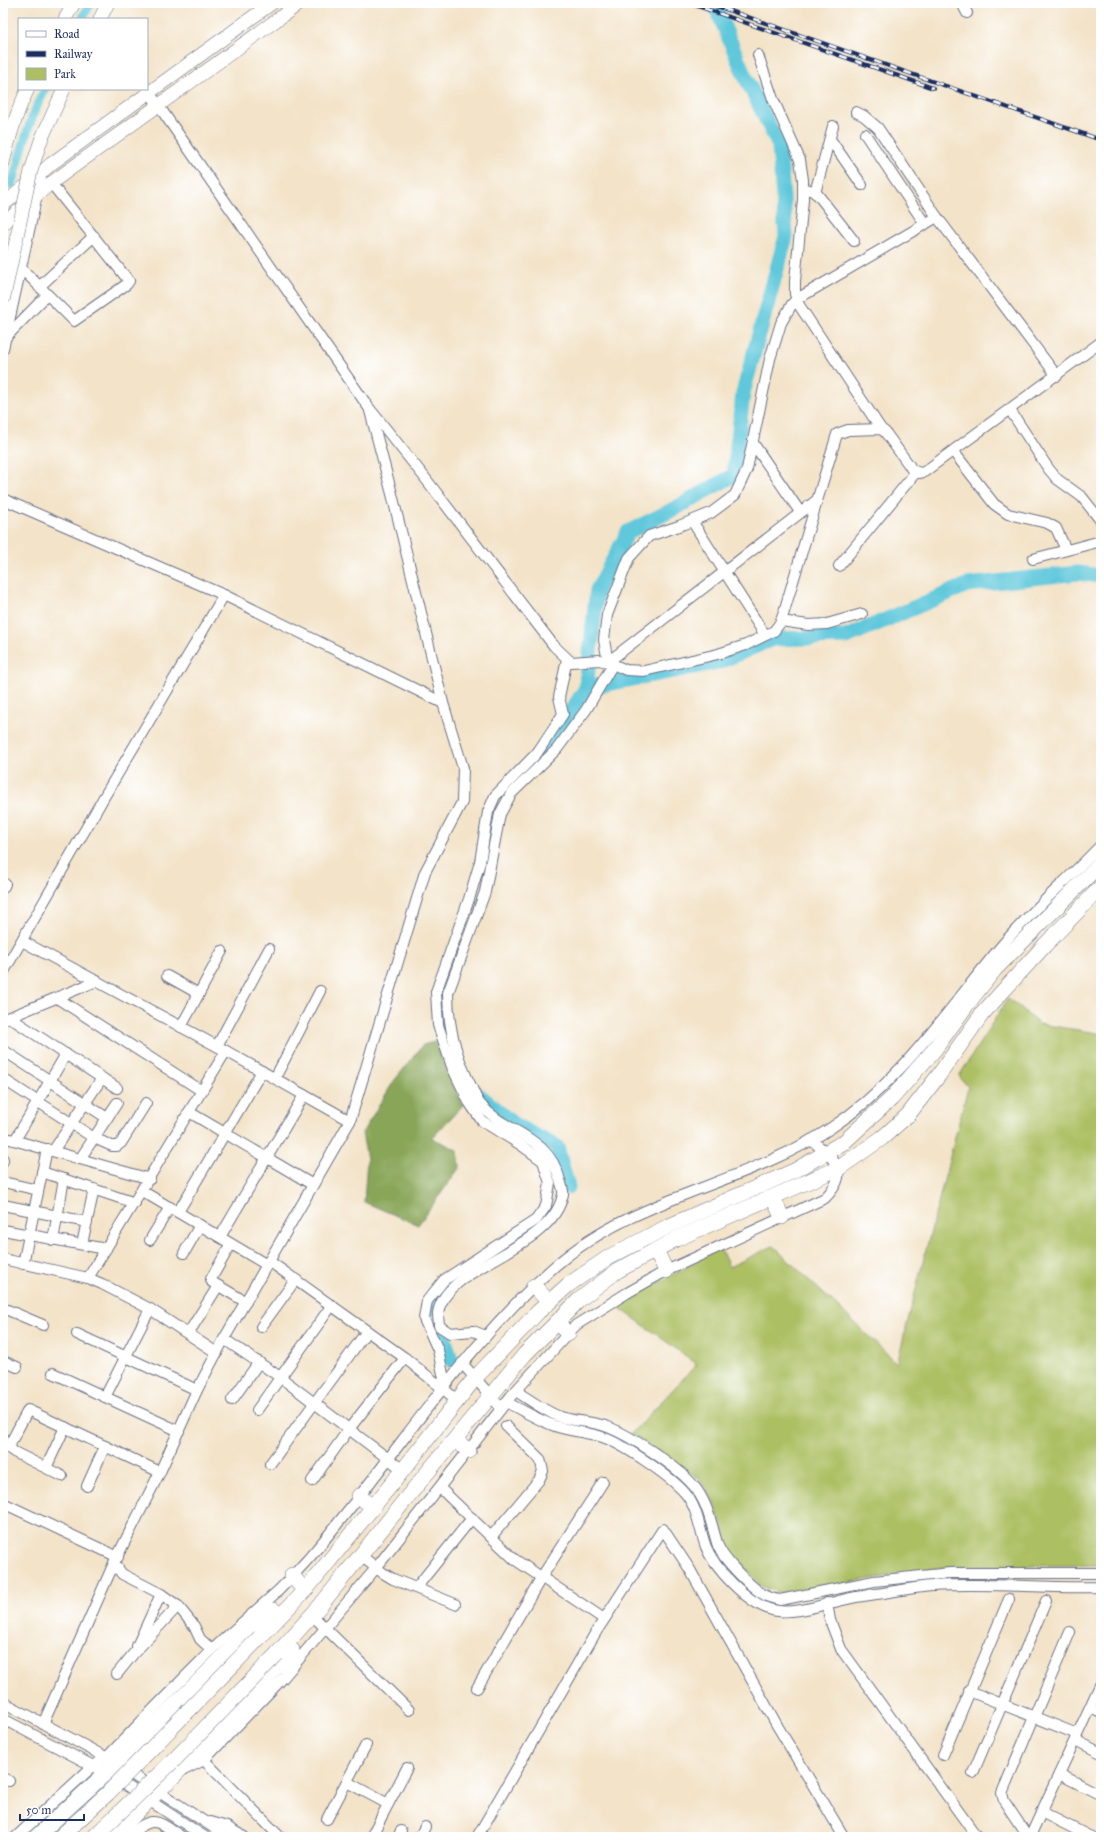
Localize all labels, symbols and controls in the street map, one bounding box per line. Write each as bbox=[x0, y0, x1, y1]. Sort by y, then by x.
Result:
legend bbox=[18, 18, 148, 90]
text: Road bbox=[54, 27, 80, 41]
text: Railway bbox=[54, 47, 93, 61]
text: Park bbox=[54, 67, 76, 81]
scale bar bbox=[20, 1796, 84, 1822]
text: 50 m bbox=[26, 1803, 51, 1817]

